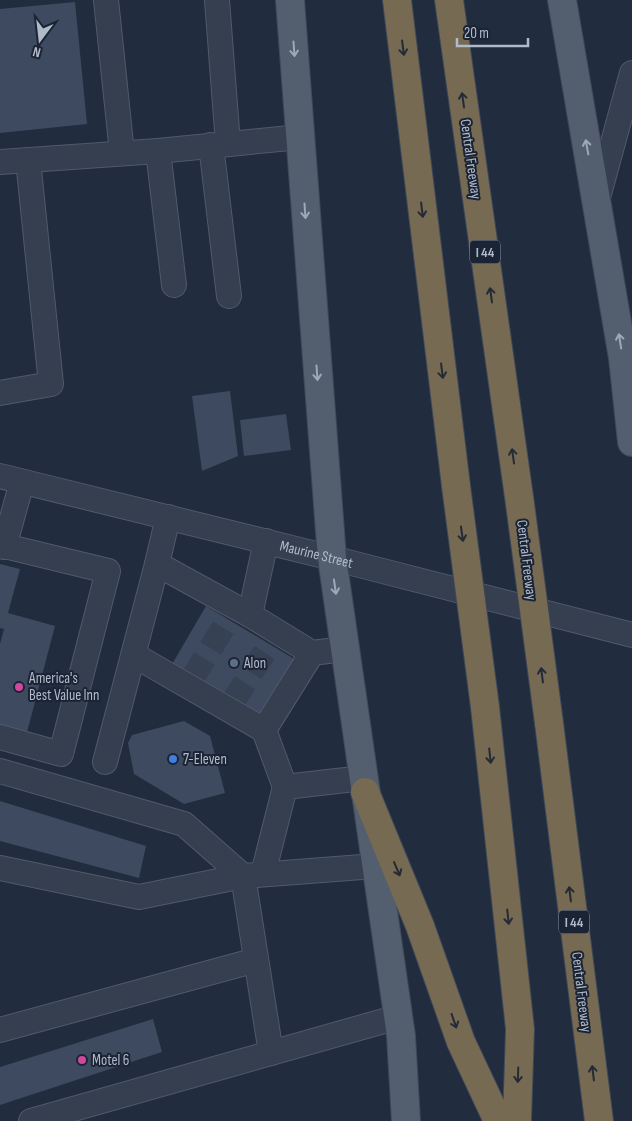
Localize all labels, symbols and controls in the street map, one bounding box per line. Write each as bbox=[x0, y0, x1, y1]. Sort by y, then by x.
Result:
north arrow bbox=[15, 15, 65, 65]
scale bar bbox=[457, 15, 528, 47]
text: 20 m bbox=[464, 24, 489, 43]
one-way arrow bbox=[289, 40, 298, 56]
one-way arrow bbox=[398, 40, 408, 56]
text: N bbox=[31, 43, 43, 61]
one-way arrow bbox=[458, 92, 468, 108]
street label: Central Freeway bbox=[455, 118, 486, 201]
one-way arrow bbox=[581, 139, 591, 155]
one-way arrow bbox=[418, 201, 428, 217]
one-way arrow bbox=[301, 202, 310, 218]
road number: I 44 bbox=[470, 240, 500, 264]
one-way arrow bbox=[485, 287, 495, 303]
one-way arrow bbox=[615, 334, 625, 350]
one-way arrow bbox=[437, 363, 447, 379]
one-way arrow bbox=[313, 364, 322, 380]
one-way arrow bbox=[508, 448, 518, 464]
street label: Central Freeway bbox=[512, 519, 541, 601]
one-way arrow bbox=[457, 526, 467, 542]
street label: Maurine Street bbox=[278, 536, 355, 573]
one-way arrow bbox=[331, 579, 341, 595]
place label: Alon bbox=[243, 654, 266, 673]
marker: Alon bbox=[228, 657, 240, 669]
one-way arrow bbox=[537, 667, 547, 683]
place label: America's Best Value Inn bbox=[28, 669, 99, 705]
marker: America's Best Value Inn bbox=[13, 681, 25, 693]
one-way arrow bbox=[485, 747, 495, 763]
place label: 7-Eleven bbox=[183, 750, 227, 769]
marker: 7-Eleven bbox=[167, 753, 179, 765]
one-way arrow bbox=[393, 861, 402, 877]
one-way arrow bbox=[565, 886, 575, 902]
one-way arrow bbox=[503, 909, 513, 925]
road number: I 44 bbox=[559, 910, 589, 934]
street label: Central Freeway bbox=[567, 951, 596, 1033]
one-way arrow bbox=[450, 1013, 459, 1029]
place label: Motel 6 bbox=[92, 1051, 129, 1070]
marker: Motel 6 bbox=[76, 1054, 88, 1066]
one-way arrow bbox=[588, 1065, 598, 1081]
one-way arrow bbox=[513, 1066, 523, 1083]

